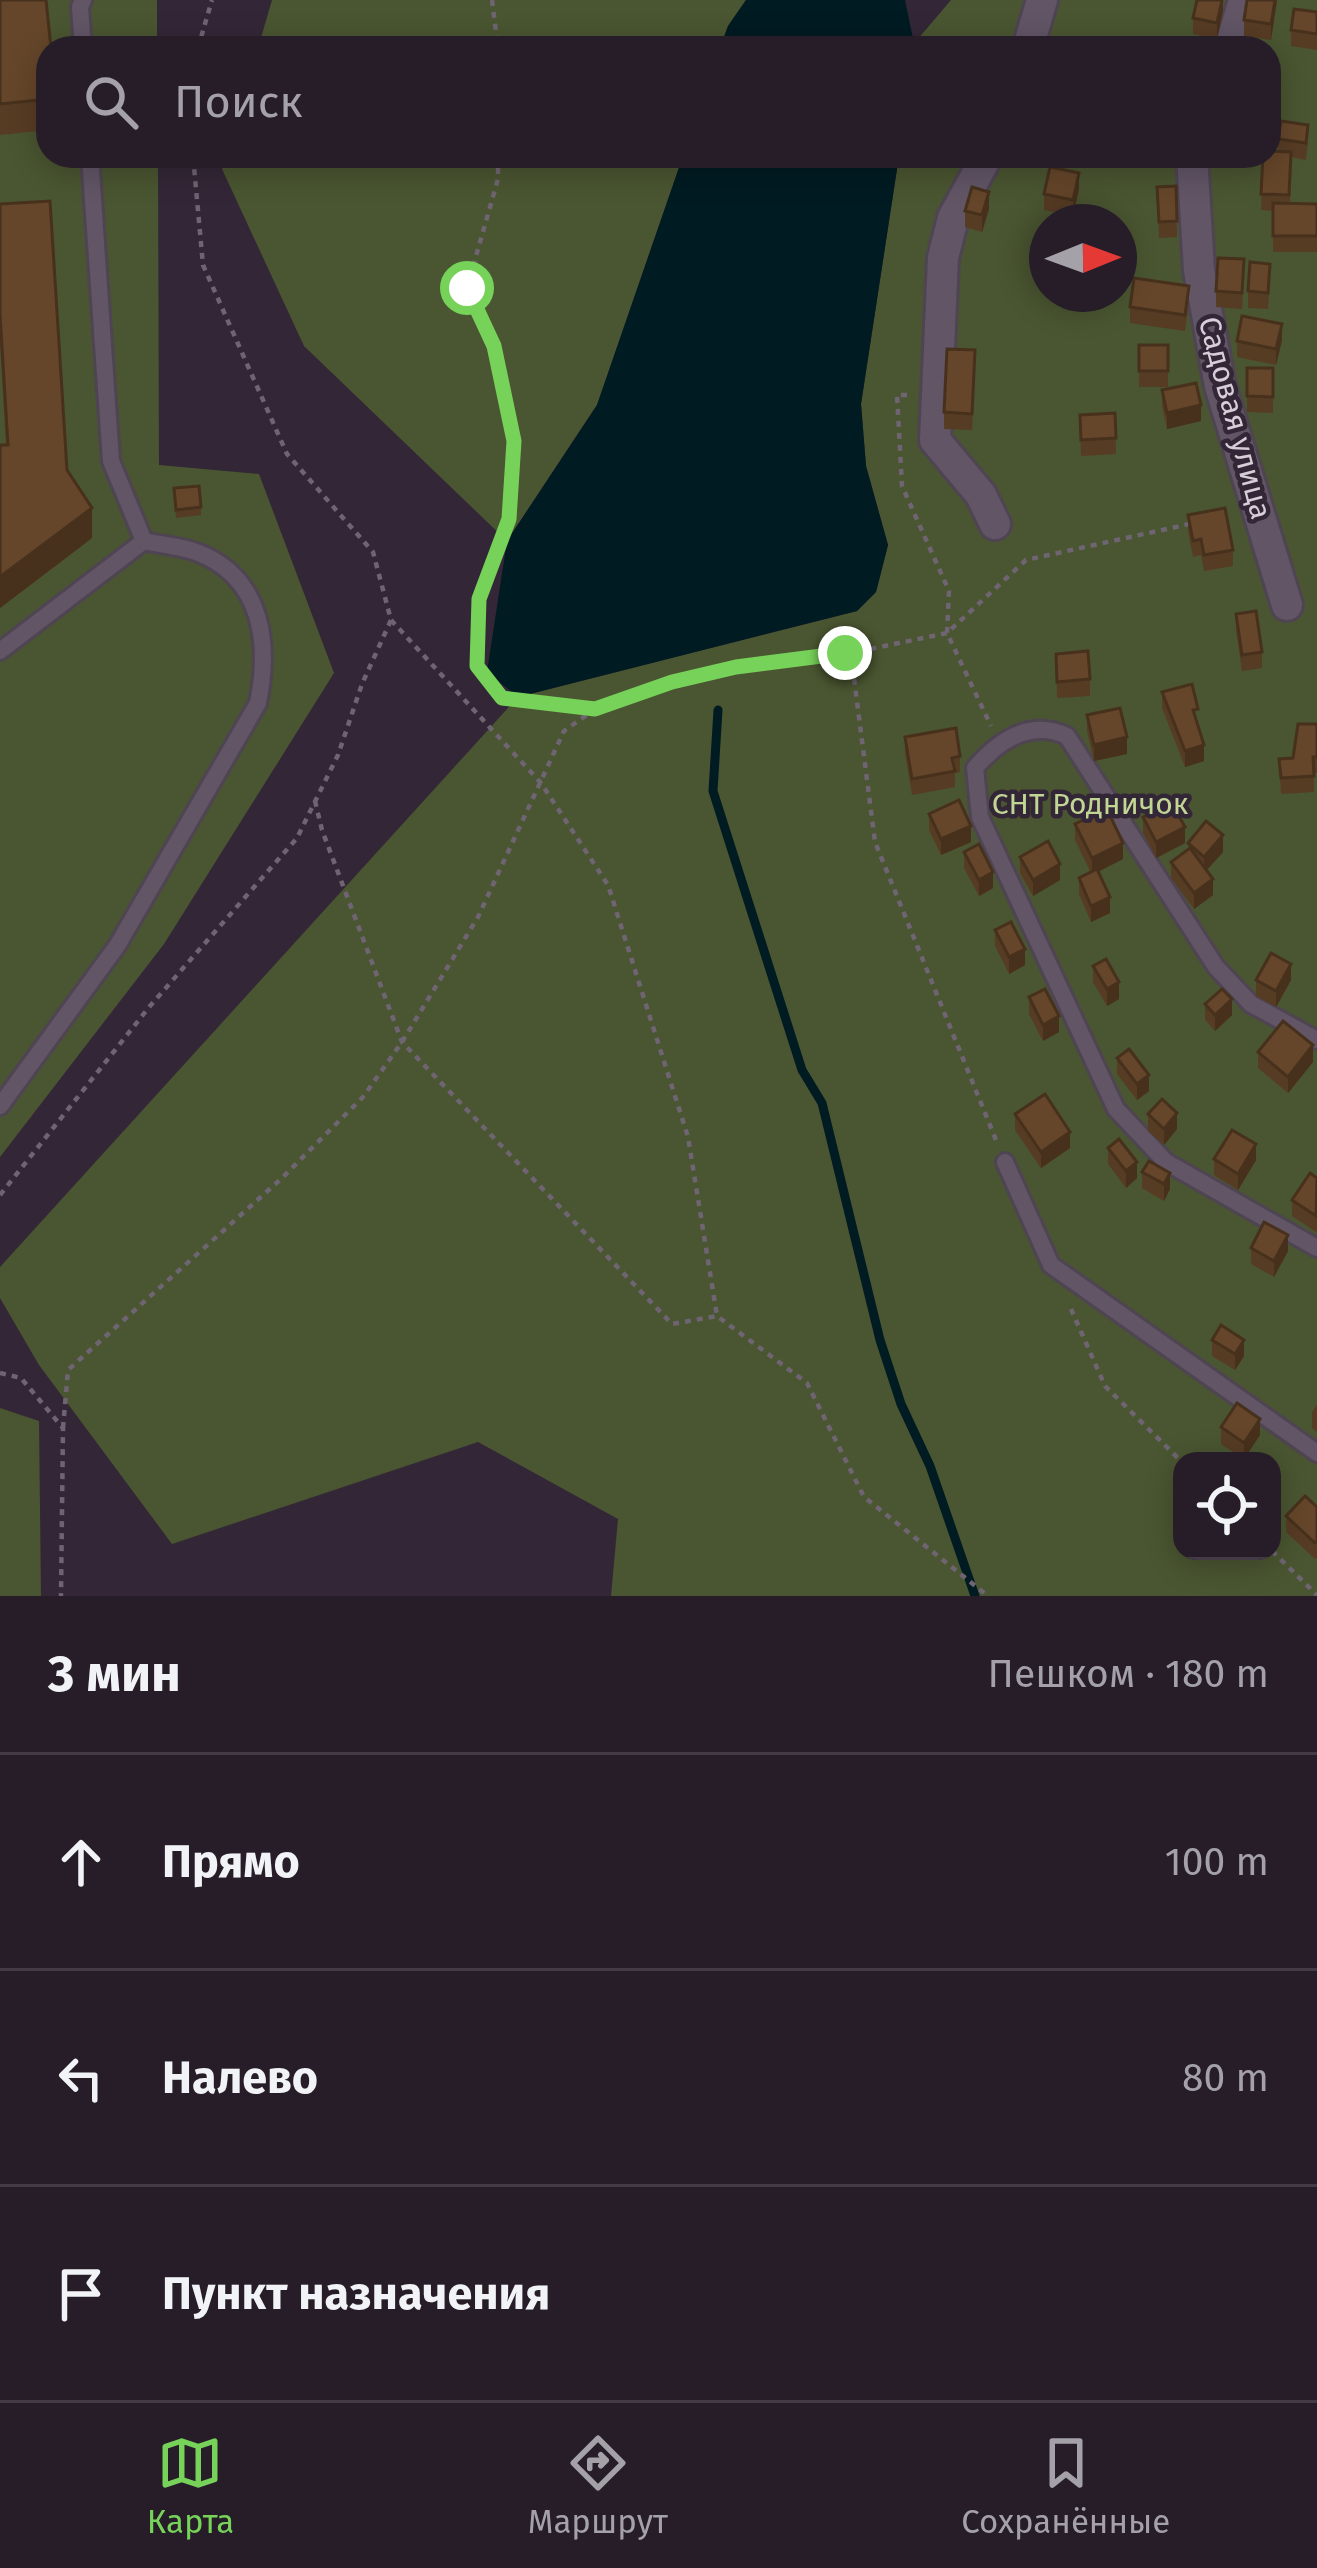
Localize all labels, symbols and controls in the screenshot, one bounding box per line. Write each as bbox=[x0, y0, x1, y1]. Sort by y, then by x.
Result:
search box bbox=[36, 36, 1281, 168]
icon: search bbox=[78, 69, 144, 135]
text: Поиск bbox=[174, 75, 303, 129]
north arrow bbox=[1029, 204, 1137, 312]
route start bbox=[440, 261, 494, 315]
street label: Садовая улица bbox=[1191, 313, 1279, 523]
route end bbox=[818, 626, 872, 680]
park label: СНТ Родничок bbox=[992, 786, 1189, 822]
map controls bbox=[1173, 1452, 1281, 1560]
button: locate bbox=[1173, 1452, 1281, 1560]
text: 3 мин bbox=[48, 1643, 181, 1705]
text: Пешком · 180 m bbox=[988, 1651, 1269, 1697]
icon: ahead bbox=[48, 1829, 114, 1895]
text: Прямо bbox=[162, 1835, 300, 1889]
text: 100 m bbox=[1165, 1839, 1269, 1885]
icon: left bbox=[48, 2045, 114, 2111]
text: Налево bbox=[162, 2051, 318, 2105]
text: 80 m bbox=[1182, 2055, 1269, 2101]
icon: arrive bbox=[48, 2261, 114, 2327]
text: Пункт назначения bbox=[162, 2267, 550, 2321]
tab: Карта bbox=[147, 2430, 234, 2542]
tab: Маршрут bbox=[528, 2430, 668, 2542]
tab: Сохранённые bbox=[961, 2430, 1170, 2542]

